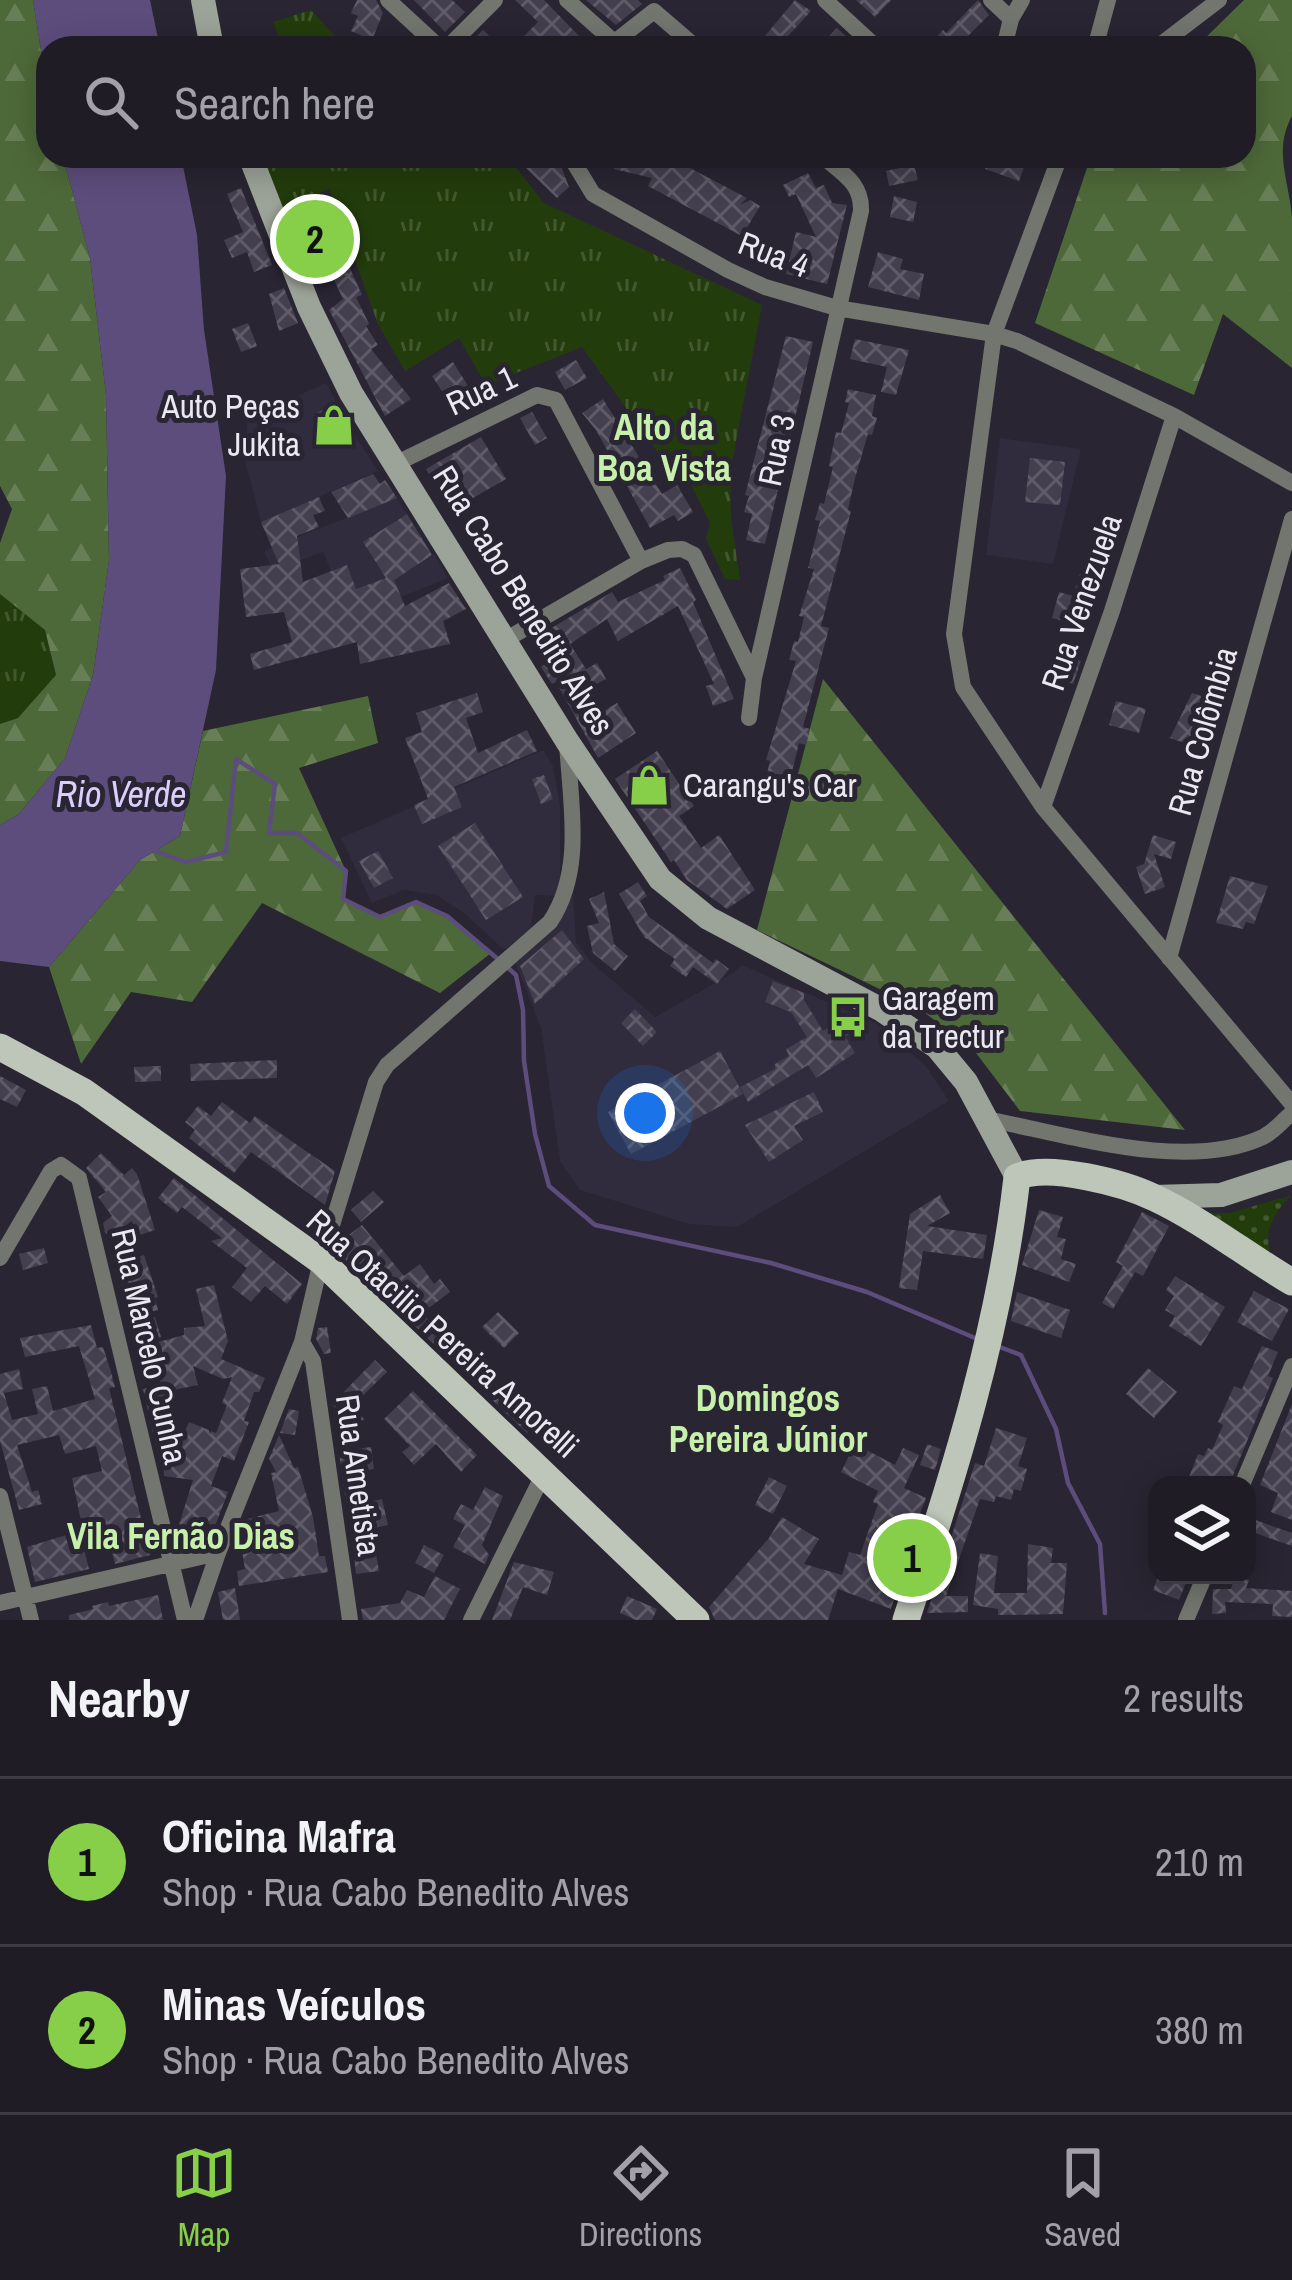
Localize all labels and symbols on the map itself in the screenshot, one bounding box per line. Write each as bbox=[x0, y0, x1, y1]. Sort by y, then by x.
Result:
pin: 2 bbox=[276, 194, 354, 284]
street label: Rua 4 bbox=[732, 221, 816, 287]
street label: Rua 1 bbox=[439, 355, 523, 425]
place label: Auto Peças Jukita bbox=[161, 384, 300, 466]
shop icon: Auto Peças Jukita bbox=[311, 402, 357, 448]
district label: Alto da Boa Vista bbox=[597, 403, 732, 492]
street label: Rua 3 bbox=[747, 410, 805, 490]
street label: Rua Cabo Benedito Alves bbox=[423, 457, 625, 743]
street label: Rua Venezuela bbox=[1030, 508, 1132, 696]
street label: Rua Colômbia bbox=[1157, 642, 1247, 820]
shop icon: Carangu's Car bbox=[626, 762, 672, 808]
place label: Carangu's Car bbox=[683, 763, 857, 807]
water label: Rio Verde bbox=[56, 770, 186, 818]
place label: Garagem da Trectur bbox=[882, 976, 1004, 1058]
bus stop icon: Garagem da Trectur bbox=[825, 994, 871, 1040]
your location bbox=[615, 1083, 675, 1143]
street label: Rua Otacilio Pereira Amorelli bbox=[298, 1199, 588, 1467]
street label: Rua Marcelo Cunha bbox=[101, 1224, 199, 1468]
district label: Domingos Pereira Júnior bbox=[669, 1374, 868, 1463]
street label: Rua Ametista bbox=[326, 1391, 392, 1559]
district label: Vila Fernão Dias bbox=[67, 1512, 295, 1560]
pin: 1 bbox=[873, 1513, 951, 1603]

